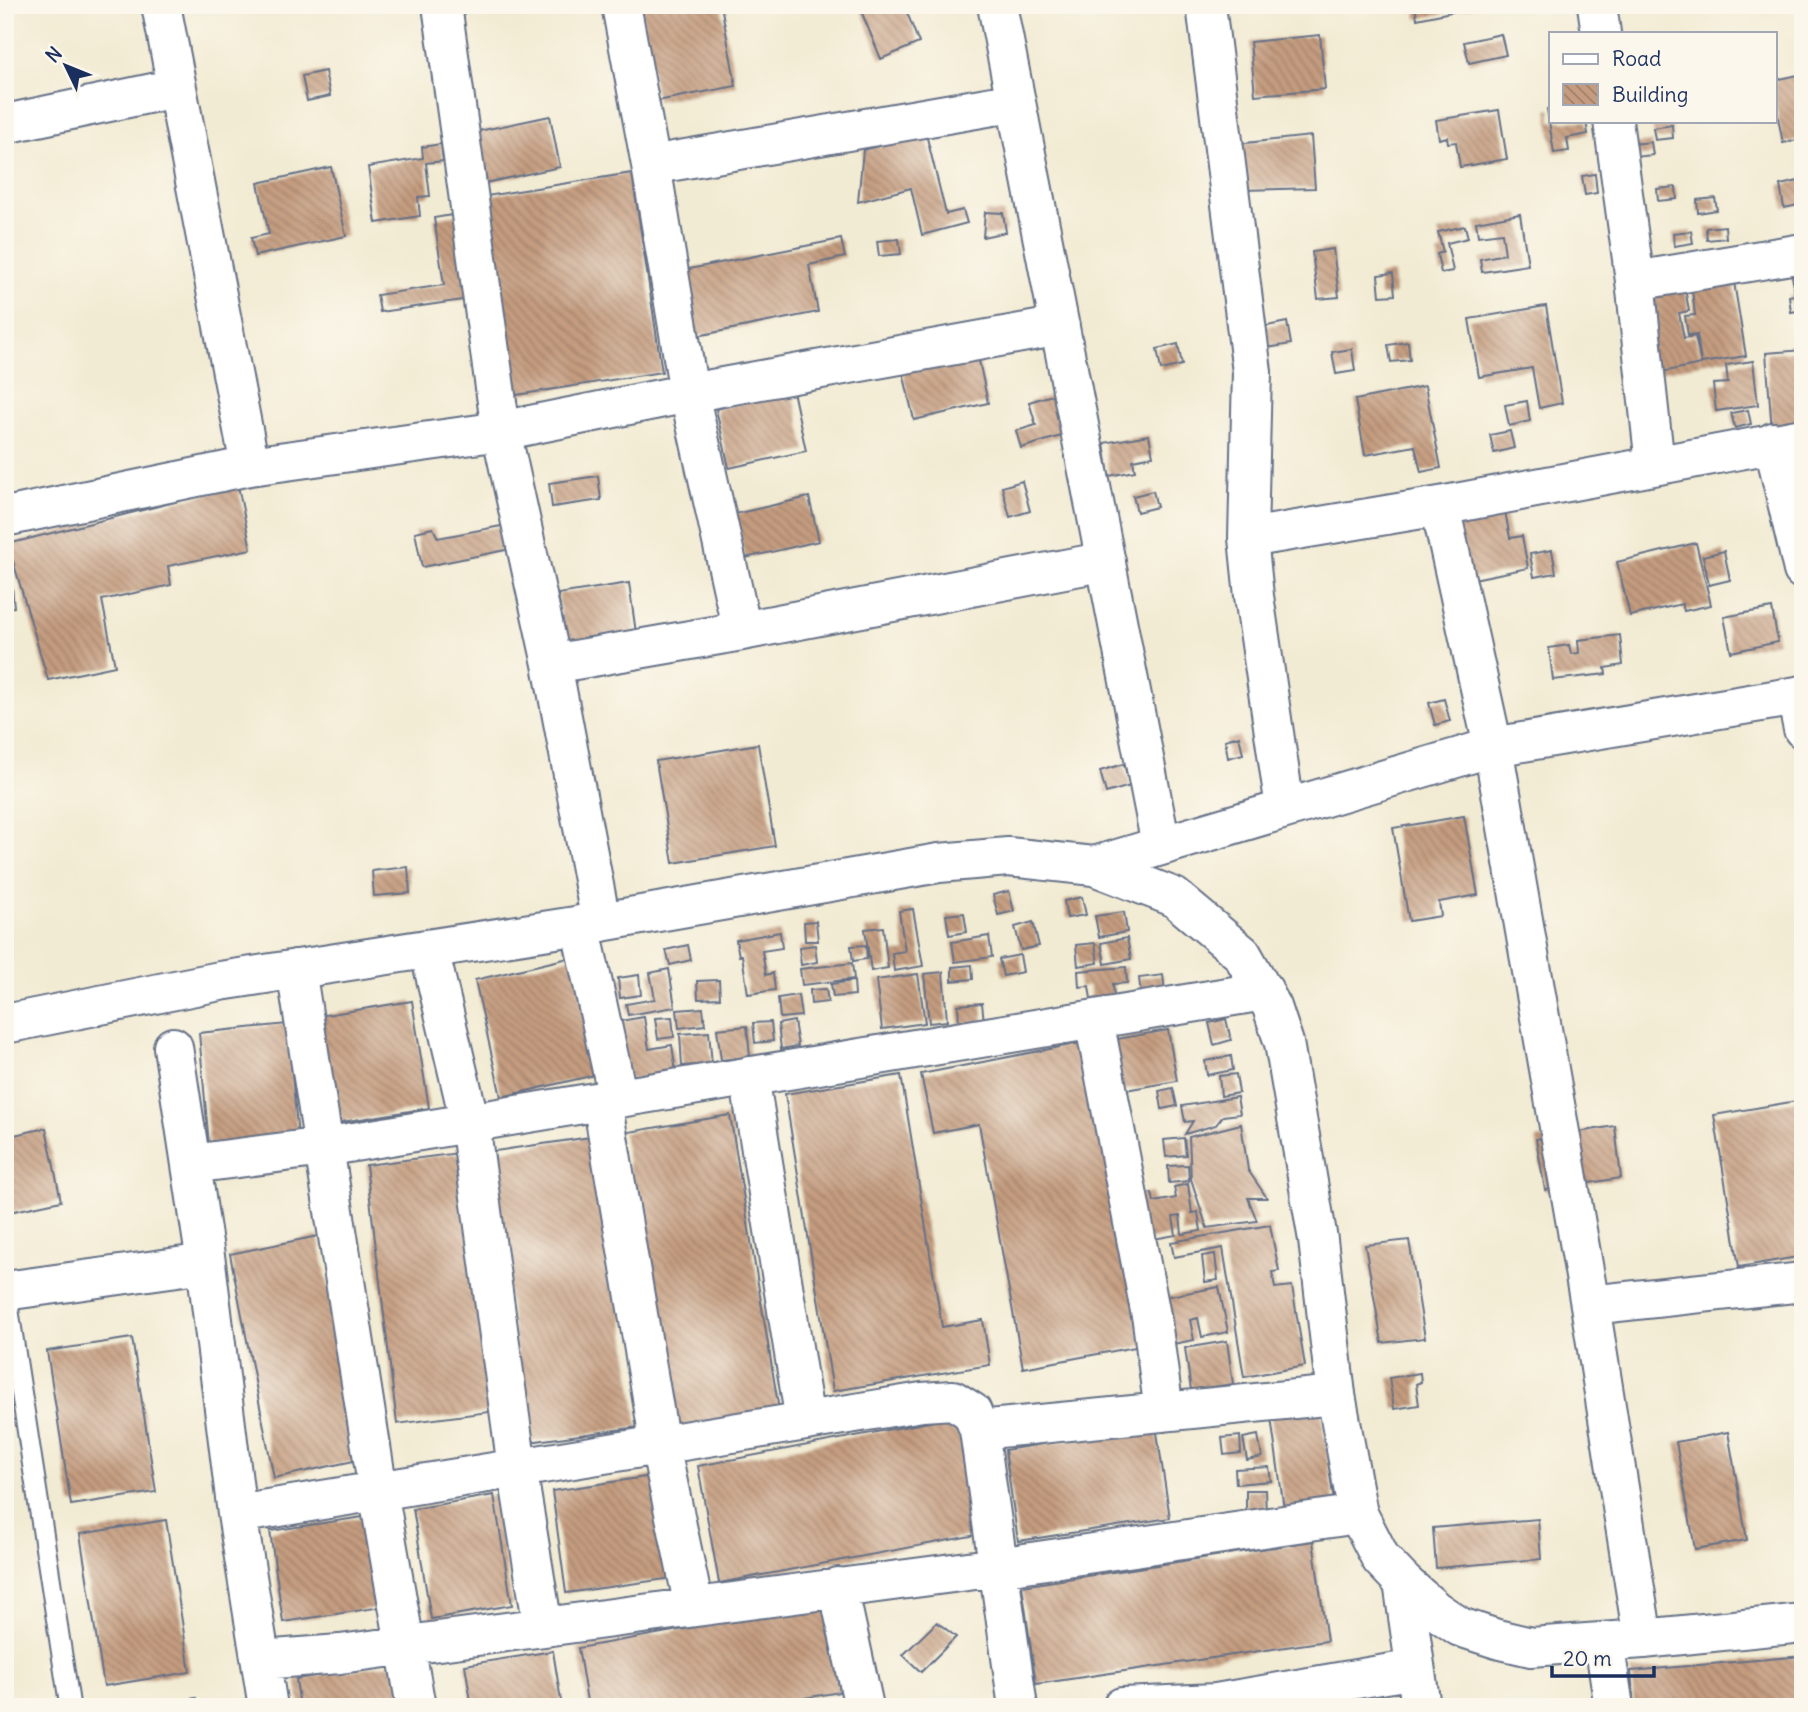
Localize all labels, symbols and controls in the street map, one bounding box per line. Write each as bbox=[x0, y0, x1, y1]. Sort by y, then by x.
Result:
north arrow bbox=[32, 32, 102, 102]
legend bbox=[1549, 32, 1776, 122]
text: N bbox=[40, 41, 67, 67]
text: Road bbox=[1612, 45, 1661, 72]
text: Building bbox=[1612, 81, 1688, 108]
scale bar bbox=[1552, 1635, 1654, 1679]
text: 20 m bbox=[1563, 1645, 1612, 1672]

